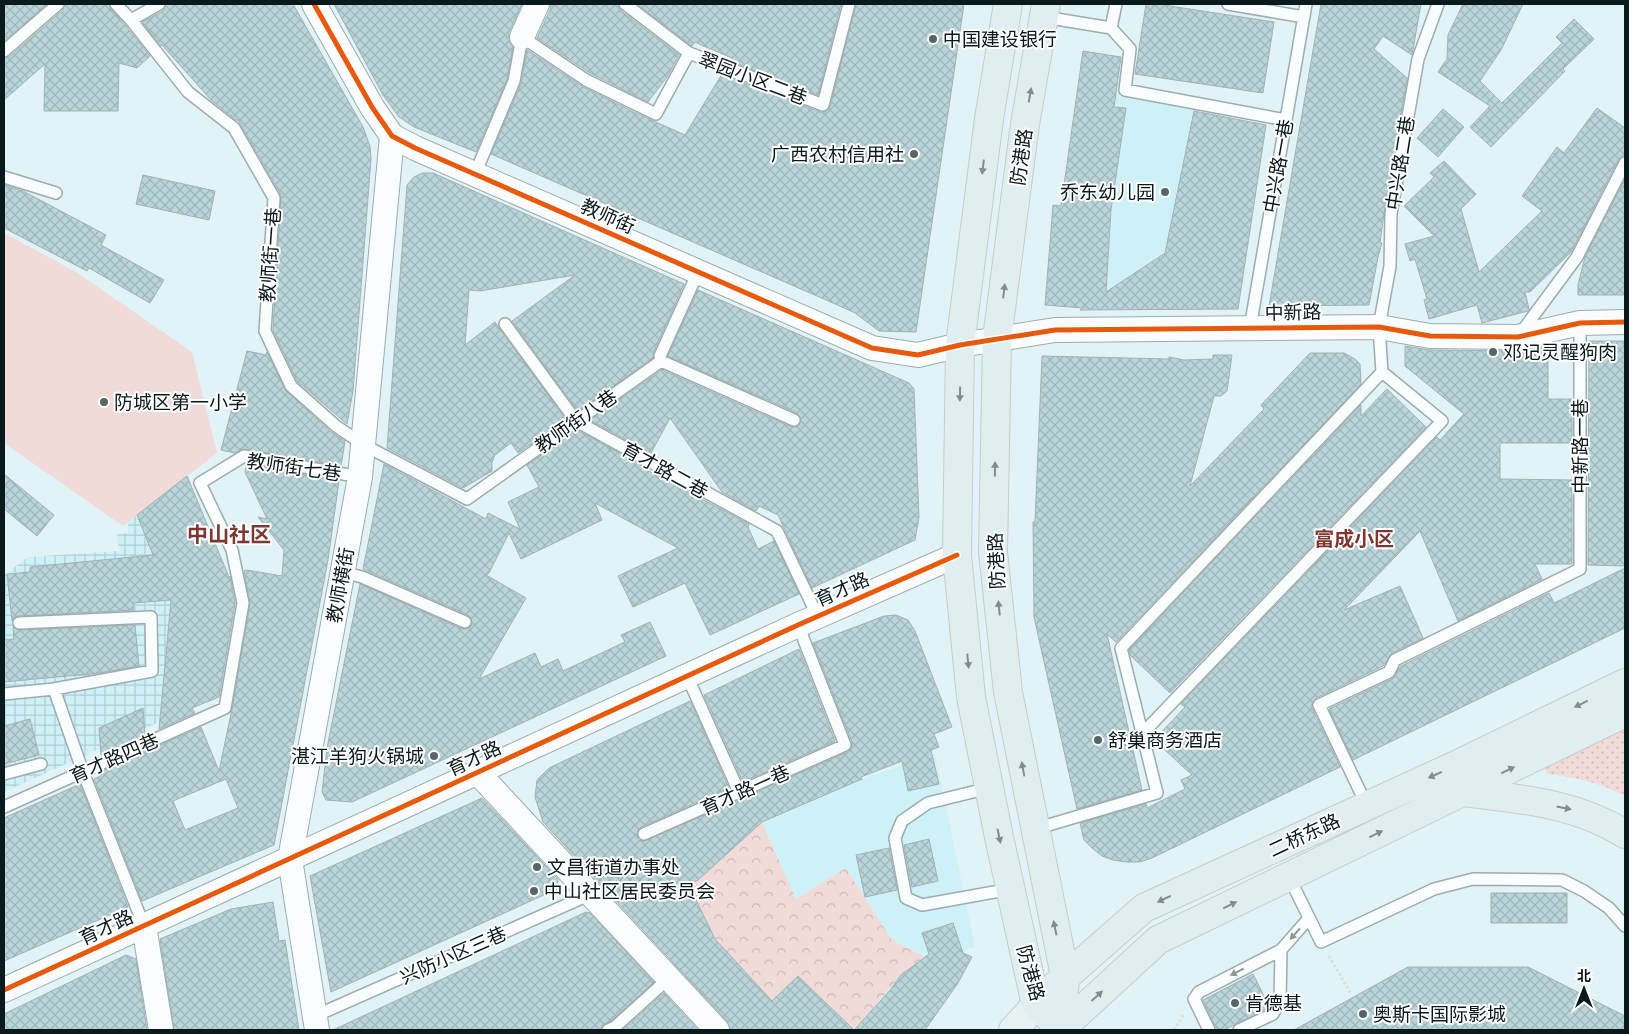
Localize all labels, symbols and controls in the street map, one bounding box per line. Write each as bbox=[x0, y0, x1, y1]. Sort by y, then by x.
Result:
place label: 中国建设银行 bbox=[943, 28, 1057, 51]
marker: 中国建设银行 bbox=[927, 33, 939, 45]
street label: 翠园小区二巷 bbox=[695, 47, 810, 110]
one-way arrow bbox=[1027, 87, 1035, 103]
street label: 中兴路二巷 bbox=[1382, 114, 1419, 212]
street label: 中兴路一巷 bbox=[1259, 117, 1298, 215]
street label: 防港路 bbox=[1006, 127, 1037, 187]
place label: 广西农村信用社 bbox=[771, 143, 904, 166]
marker: 广西农村信用社 bbox=[908, 148, 920, 160]
one-way arrow bbox=[979, 159, 987, 175]
place label: 乔东幼儿园 bbox=[1060, 181, 1155, 204]
marker: 乔东幼儿园 bbox=[1159, 186, 1171, 198]
street label: 教师街 bbox=[577, 194, 639, 239]
street label: 教师街一巷 bbox=[256, 207, 285, 303]
one-way arrow bbox=[1000, 283, 1008, 299]
street label: 中新路 bbox=[1264, 301, 1322, 324]
place label: 邓记灵醒狗肉 bbox=[1503, 341, 1617, 364]
marker: 邓记灵醒狗肉 bbox=[1487, 346, 1499, 358]
street label: 教师街八巷 bbox=[531, 385, 622, 458]
one-way arrow bbox=[956, 386, 964, 402]
place label: 防城区第一小学 bbox=[114, 391, 247, 414]
marker: 防城区第一小学 bbox=[98, 396, 110, 408]
street label: 中新路一巷 bbox=[1569, 398, 1592, 494]
street label: 育才路二巷 bbox=[618, 437, 712, 504]
street label: 教师街七巷 bbox=[245, 449, 343, 485]
one-way arrow bbox=[991, 460, 999, 476]
district label: 中山社区 bbox=[187, 522, 271, 547]
district label: 富成小区 bbox=[1314, 527, 1394, 551]
street label: 防港路 bbox=[984, 532, 1009, 590]
street label: 教师横街 bbox=[323, 546, 358, 625]
street label: 育才路 bbox=[811, 567, 873, 612]
one-way arrow bbox=[995, 600, 1003, 616]
one-way arrow bbox=[964, 653, 972, 669]
one-way arrow bbox=[1574, 700, 1589, 709]
street label: 育才路四巷 bbox=[66, 729, 162, 788]
place label: 舒巢商务酒店 bbox=[1108, 729, 1222, 752]
marker: 舒巢商务酒店 bbox=[1092, 734, 1104, 746]
street label: 育才路 bbox=[444, 736, 505, 781]
place label: 湛江羊狗火锅城 bbox=[291, 745, 424, 768]
marker: 湛江羊狗火锅城 bbox=[428, 750, 440, 762]
street label: 育才路一巷 bbox=[697, 761, 793, 820]
one-way arrow bbox=[1019, 761, 1027, 776]
one-way arrow bbox=[1501, 766, 1515, 774]
one-way arrow bbox=[1428, 771, 1442, 779]
one-way arrow bbox=[1556, 804, 1572, 812]
street label: 二桥东路 bbox=[1265, 809, 1344, 862]
one-way arrow bbox=[995, 828, 1003, 844]
one-way arrow bbox=[1369, 830, 1383, 838]
place label: 文昌街道办事处 bbox=[547, 856, 680, 879]
marker: 文昌街道办事处 bbox=[531, 861, 543, 873]
place label: 中山社区居民委员会 bbox=[544, 880, 715, 903]
marker: 中山社区居民委员会 bbox=[528, 885, 540, 897]
one-way arrow bbox=[1157, 895, 1171, 903]
one-way arrow bbox=[1223, 901, 1237, 909]
street label: 育才路 bbox=[76, 905, 137, 950]
one-way arrow bbox=[1051, 919, 1059, 935]
street label: 兴防小区三巷 bbox=[396, 922, 510, 989]
one-way arrow bbox=[1290, 928, 1301, 940]
street label: 防港路 bbox=[1012, 943, 1049, 1004]
north arrow bbox=[1559, 964, 1609, 1014]
one-way arrow bbox=[1230, 968, 1244, 976]
text: 北 bbox=[1577, 968, 1591, 985]
one-way arrow bbox=[1090, 990, 1102, 1002]
place label: 肯德基 bbox=[1245, 992, 1302, 1015]
marker: 肯德基 bbox=[1229, 997, 1241, 1009]
place label: 奥斯卡国际影城 bbox=[1373, 1003, 1506, 1026]
marker: 奥斯卡国际影城 bbox=[1357, 1008, 1369, 1020]

